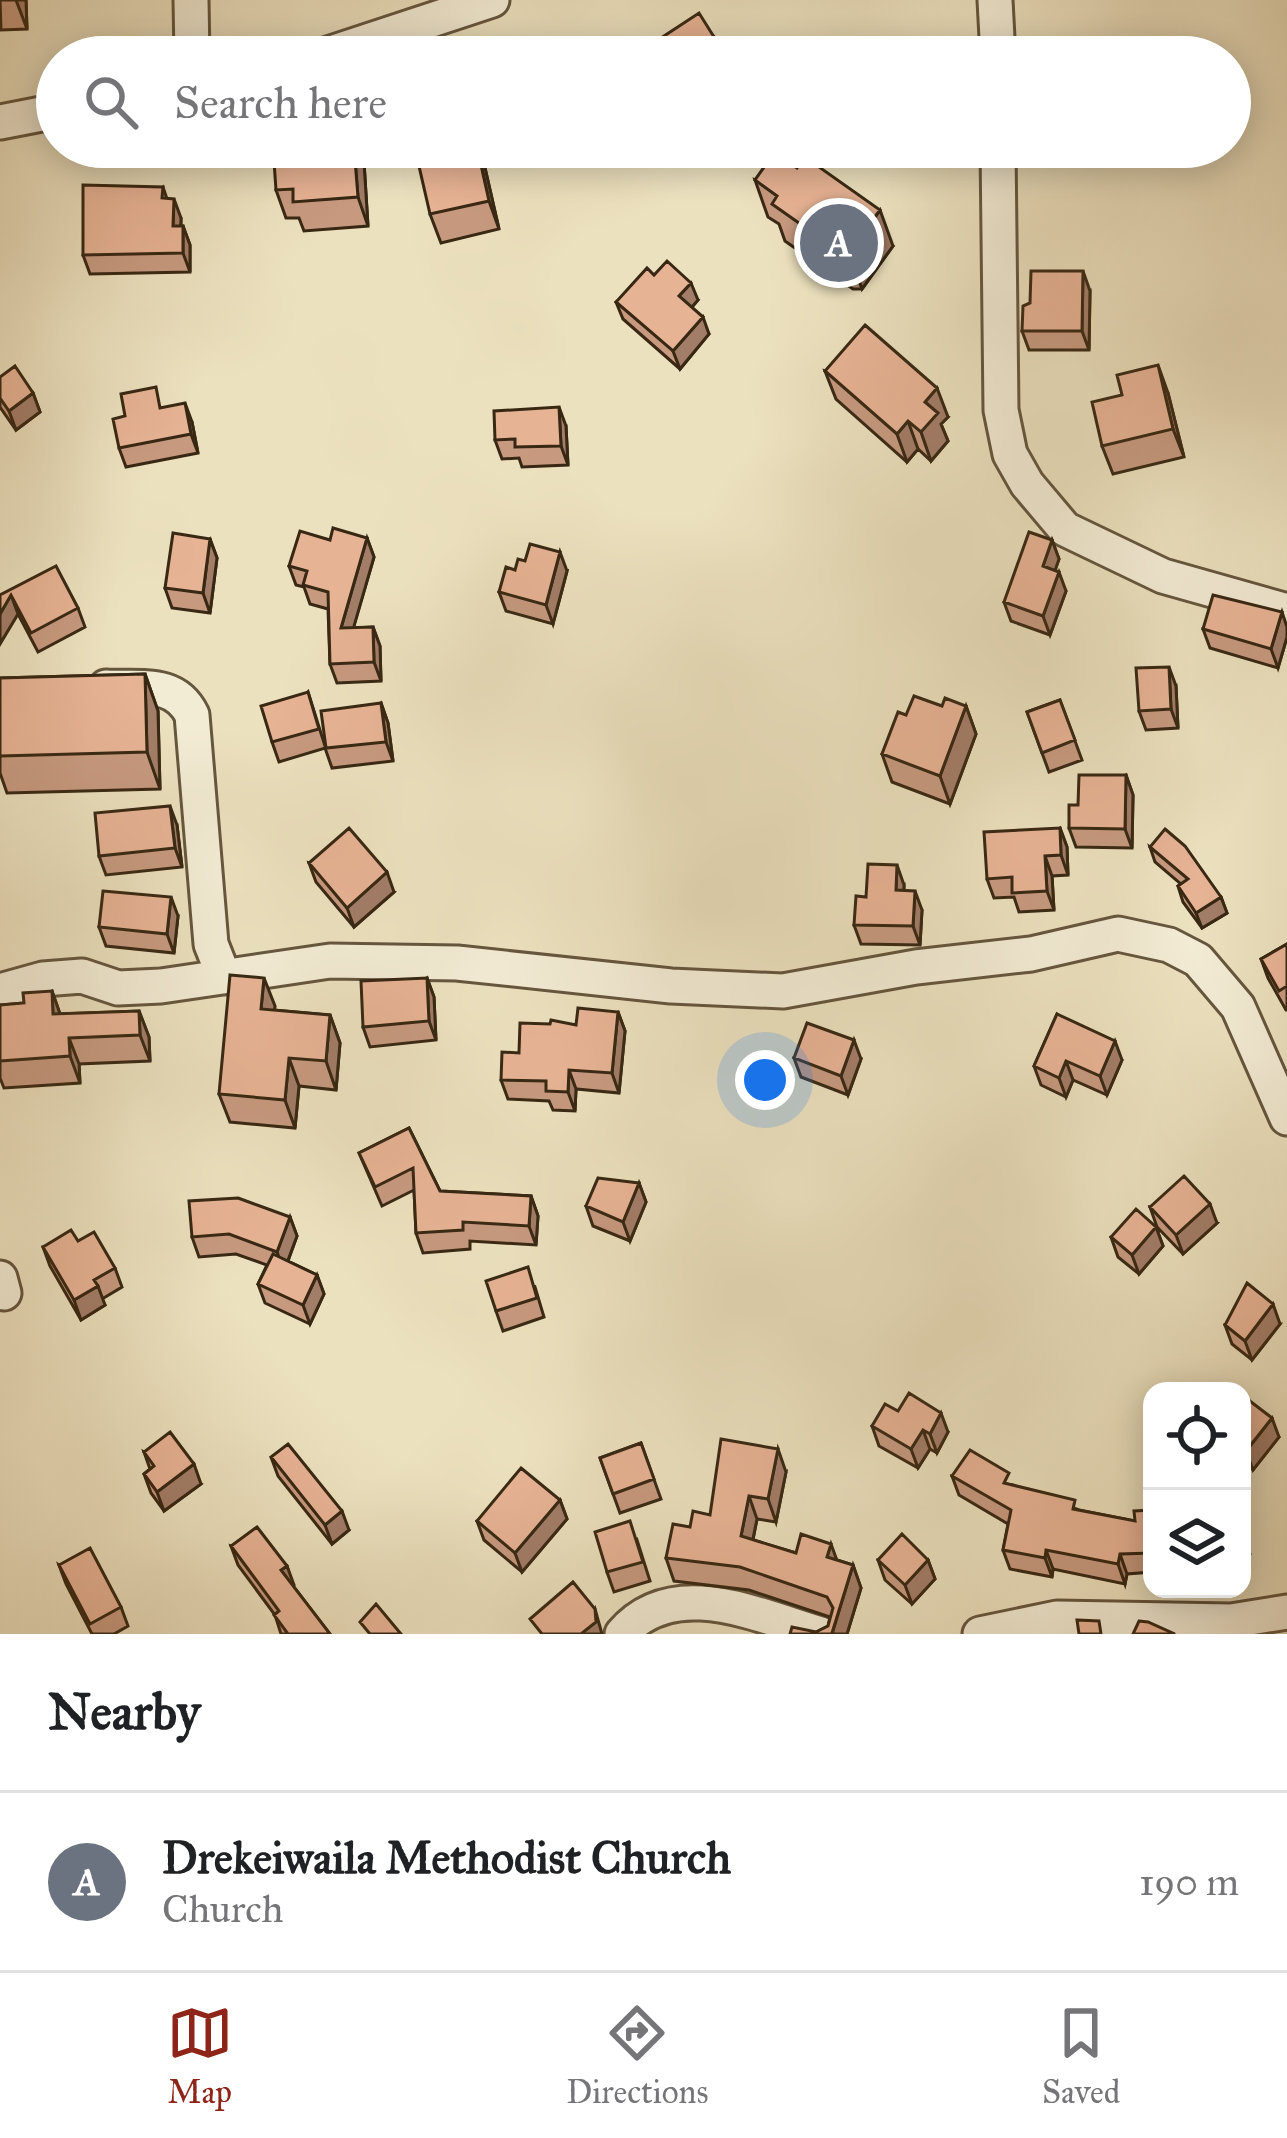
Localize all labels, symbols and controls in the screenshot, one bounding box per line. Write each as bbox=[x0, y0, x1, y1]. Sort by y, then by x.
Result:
search box bbox=[36, 36, 1251, 168]
icon: search bbox=[78, 69, 144, 135]
text: Search here bbox=[174, 75, 387, 130]
pin: A bbox=[800, 198, 878, 288]
your location bbox=[735, 1050, 795, 1110]
map controls bbox=[1143, 1382, 1251, 1598]
button: locate bbox=[1143, 1382, 1251, 1490]
button: layers bbox=[1143, 1490, 1251, 1598]
text: Nearby bbox=[48, 1681, 200, 1743]
text: Drekeiwaila Methodist Church bbox=[162, 1830, 731, 1885]
text: A bbox=[74, 1858, 100, 1906]
text: 190 m bbox=[1139, 1858, 1239, 1906]
text: Church bbox=[162, 1885, 283, 1933]
tab: Map bbox=[167, 2000, 233, 2112]
tab: Directions bbox=[566, 2000, 708, 2112]
tab: Saved bbox=[1042, 2000, 1120, 2112]

